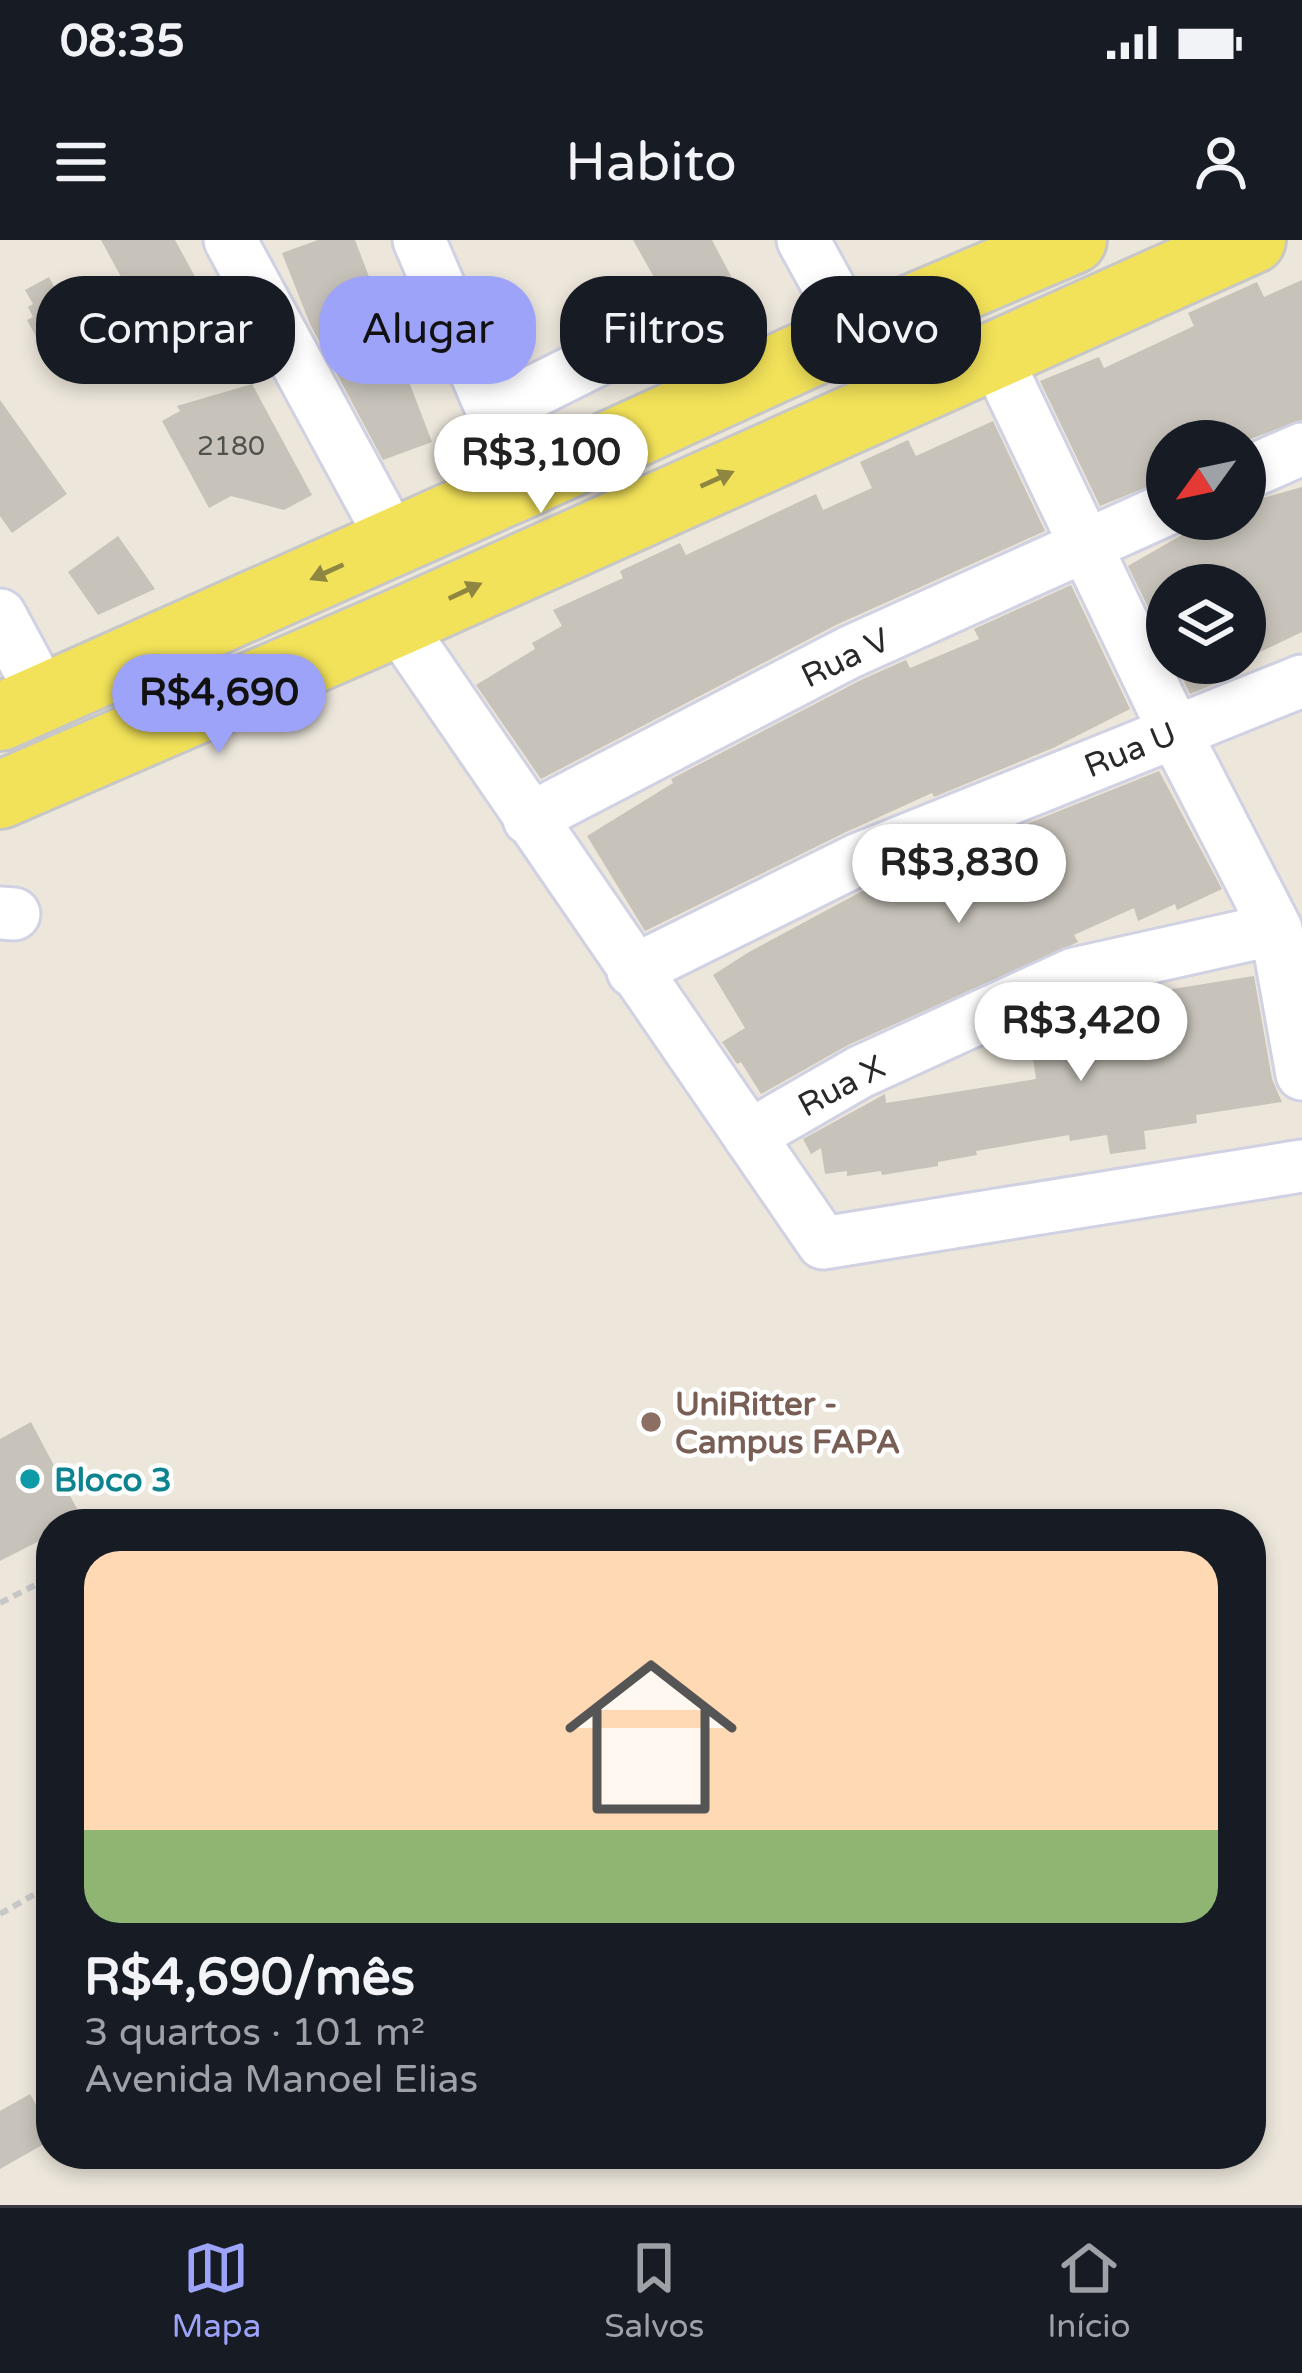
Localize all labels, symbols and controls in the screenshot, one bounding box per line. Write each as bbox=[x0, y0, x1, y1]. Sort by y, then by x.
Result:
text: 08:35 bbox=[60, 15, 185, 69]
icon: menu bbox=[48, 129, 114, 195]
icon: person bbox=[1188, 129, 1254, 195]
text: Habito bbox=[565, 130, 737, 195]
chip: Comprar bbox=[36, 276, 295, 384]
chip: Alugar bbox=[319, 276, 536, 384]
chip: Filtros bbox=[560, 276, 767, 384]
chip: Novo bbox=[791, 276, 981, 384]
pin: R$3,100 bbox=[430, 414, 652, 516]
north arrow bbox=[1146, 420, 1266, 540]
map controls bbox=[1146, 420, 1266, 684]
text: R$3,100 bbox=[461, 429, 621, 476]
house number: 2180 bbox=[197, 430, 265, 463]
one-way arrow bbox=[700, 468, 735, 488]
one-way arrow bbox=[309, 562, 344, 582]
button: layers bbox=[1146, 564, 1266, 684]
one-way arrow bbox=[448, 581, 483, 601]
street label: Rua V bbox=[795, 620, 896, 696]
pin: R$4,690 bbox=[108, 654, 330, 756]
text: R$4,690 bbox=[139, 669, 299, 716]
street label: Rua U bbox=[1079, 714, 1182, 786]
pin: R$3,830 bbox=[848, 824, 1070, 926]
text: R$3,830 bbox=[879, 839, 1039, 886]
pin: R$3,420 bbox=[970, 982, 1192, 1084]
text: R$3,420 bbox=[1001, 997, 1161, 1044]
street label: Rua X bbox=[792, 1047, 892, 1125]
place label: UniRitter - Campus FAPA bbox=[675, 1385, 900, 1462]
marker: UniRitter - Campus FAPA bbox=[638, 1409, 664, 1435]
place label: Bloco 3 bbox=[54, 1461, 172, 1500]
marker: Bloco 3 bbox=[17, 1466, 43, 1492]
icon: home bbox=[543, 1629, 759, 1845]
text: R$4,690/mês bbox=[84, 1947, 415, 2009]
text: 3 quartos · 101 m² bbox=[84, 2009, 425, 2056]
text: Avenida Manoel Elias bbox=[84, 2056, 478, 2103]
tab: Mapa bbox=[171, 2235, 261, 2346]
tab: Salvos bbox=[604, 2235, 704, 2346]
tab: Início bbox=[1047, 2235, 1131, 2346]

